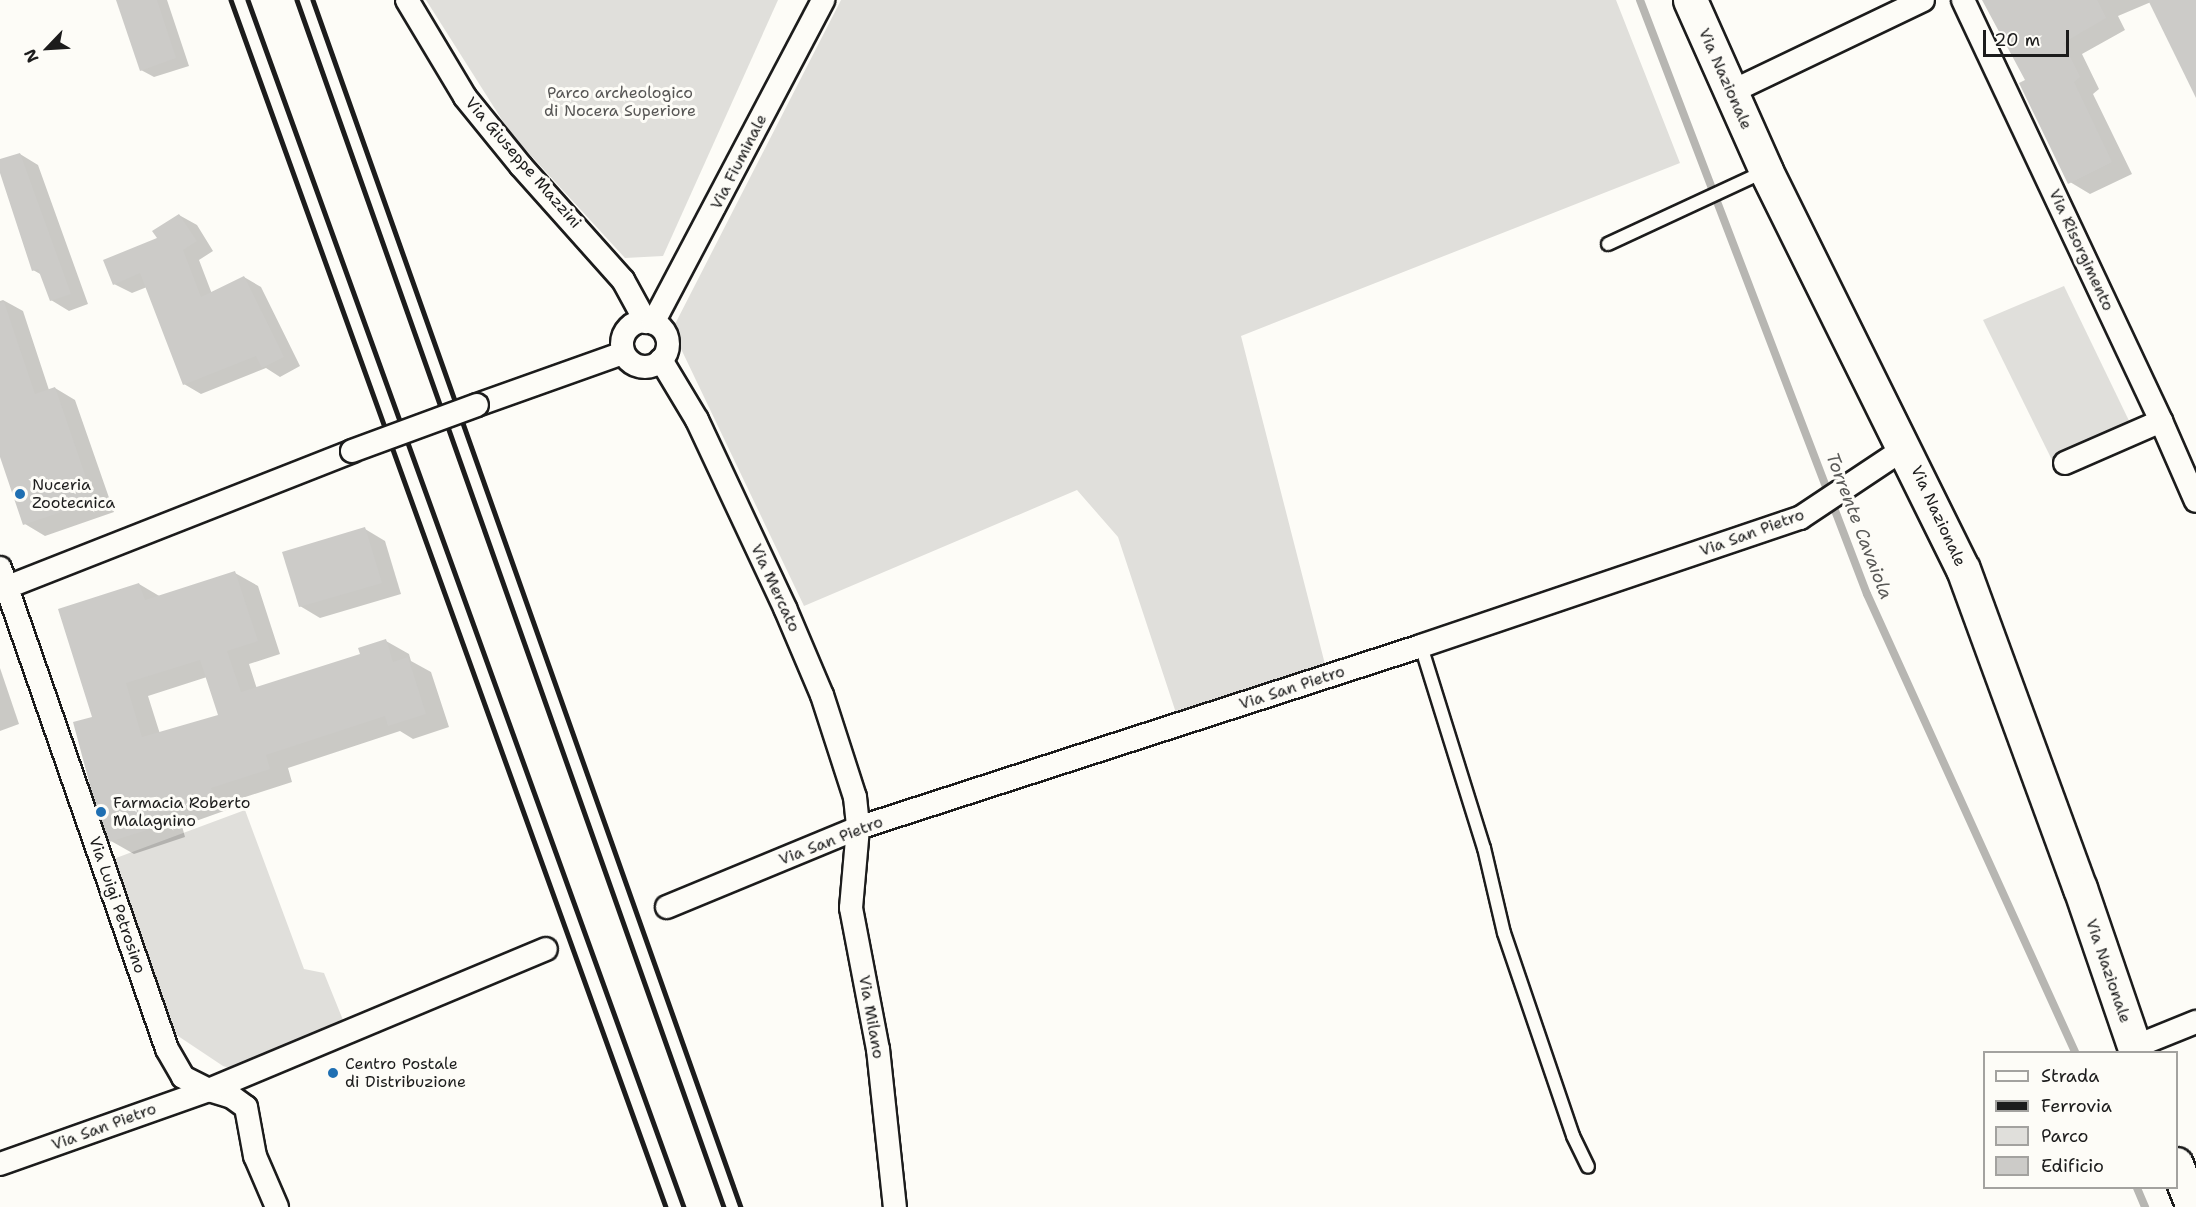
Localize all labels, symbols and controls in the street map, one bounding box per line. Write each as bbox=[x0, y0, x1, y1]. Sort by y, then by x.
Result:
north arrow bbox=[18, 18, 78, 78]
scale bar bbox=[1986, 18, 2072, 56]
street label: Via Nazionale bbox=[1694, 25, 1756, 133]
text: 20 m bbox=[1994, 28, 2040, 52]
text: N bbox=[19, 46, 43, 66]
park label: Parco archeologico di Nocera Superiore bbox=[544, 83, 696, 121]
street label: Via Giuseppe Mazzini bbox=[461, 94, 585, 232]
street label: Via Fiuminale bbox=[707, 111, 771, 213]
street label: Via Risorgimento bbox=[2044, 186, 2118, 314]
water label: Torrente Cavaiola bbox=[1821, 450, 1897, 602]
street label: Via Nazionale bbox=[1906, 463, 1970, 569]
place label: Nuceria Zootecnica bbox=[32, 475, 115, 513]
marker: Nuceria Zootecnica bbox=[13, 487, 27, 501]
street label: Via San Pietro bbox=[1697, 505, 1807, 561]
street label: Via Mercato bbox=[746, 541, 804, 635]
street label: Via San Pietro bbox=[1237, 662, 1347, 714]
place label: Farmacia Roberto Malagnino bbox=[113, 793, 250, 831]
marker: Farmacia Roberto Malagnino bbox=[94, 805, 108, 819]
street label: Via San Pietro bbox=[776, 812, 886, 870]
street label: Via Luigi Petrosino bbox=[85, 834, 149, 976]
street label: Via Nazionale bbox=[2081, 916, 2135, 1026]
street label: Via Milano bbox=[854, 974, 888, 1060]
legend bbox=[1983, 1051, 2178, 1189]
place label: Centro Postale di Distribuzione bbox=[345, 1054, 466, 1092]
text: Strada bbox=[2041, 1064, 2100, 1088]
marker: Centro Postale di Distribuzione bbox=[326, 1066, 340, 1080]
text: Ferrovia bbox=[2041, 1094, 2112, 1118]
street label: Via San Pietro bbox=[49, 1099, 159, 1155]
text: Parco bbox=[2041, 1124, 2089, 1148]
text: Edificio bbox=[2041, 1154, 2104, 1178]

